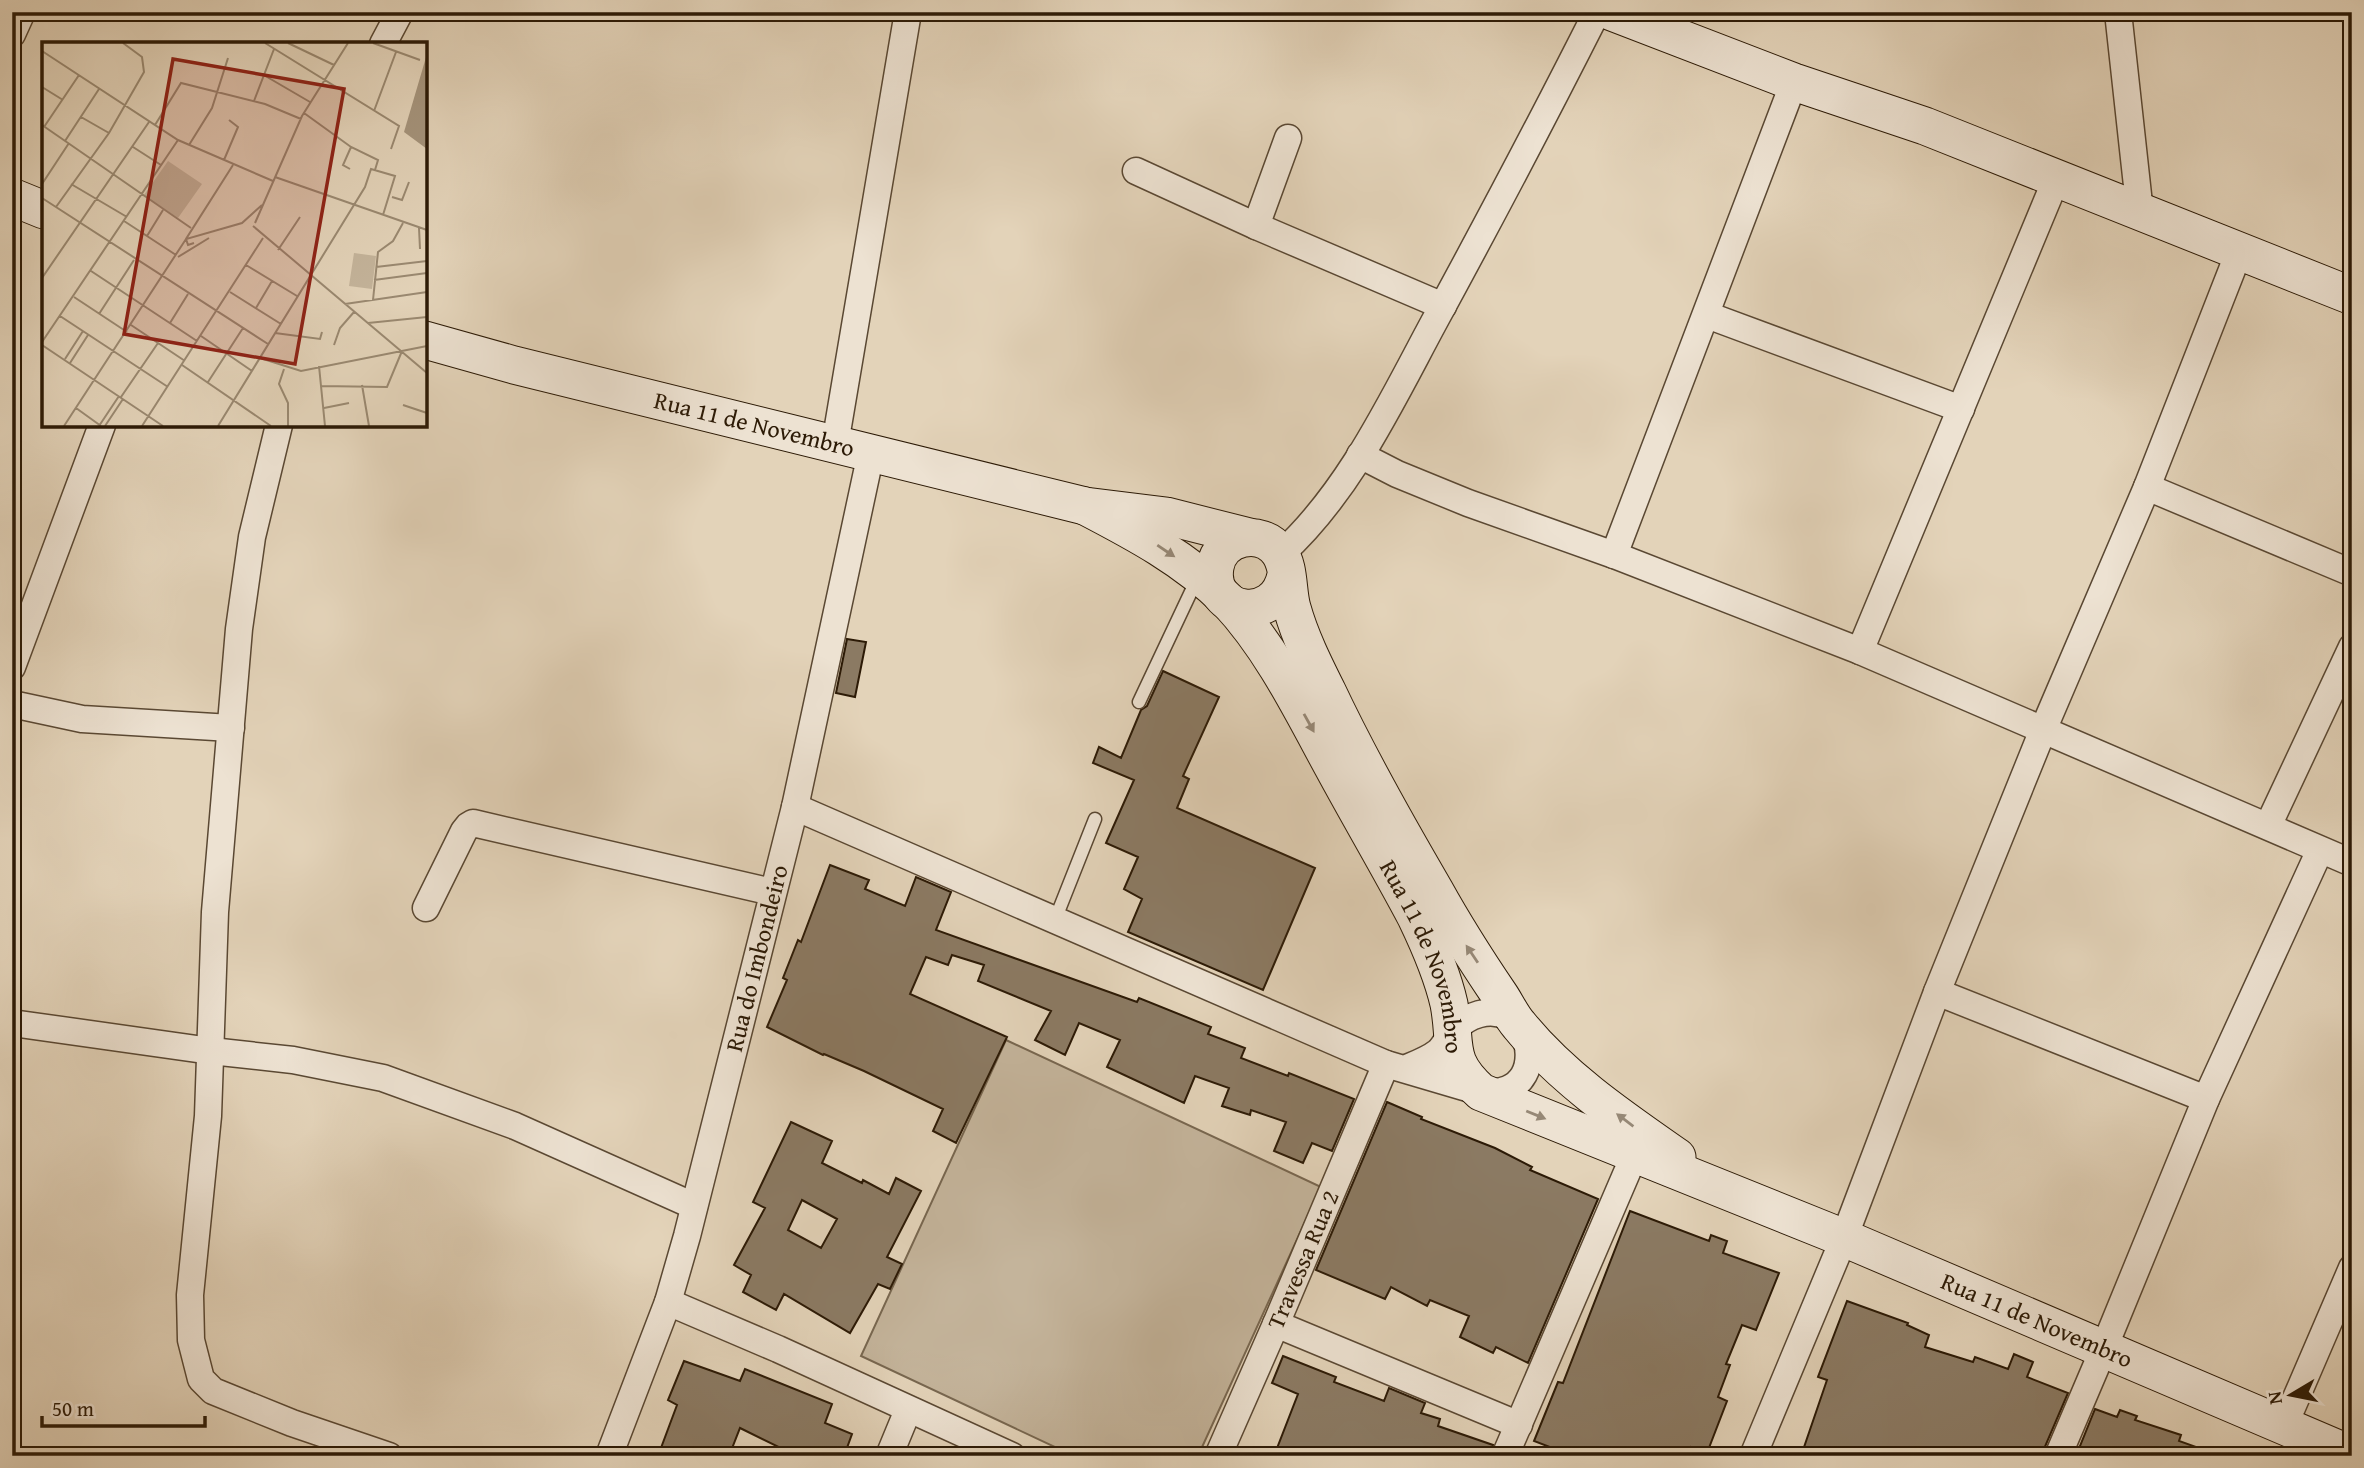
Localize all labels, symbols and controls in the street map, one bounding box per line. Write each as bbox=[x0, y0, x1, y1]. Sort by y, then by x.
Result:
inset map bbox=[42, 42, 427, 427]
street label: Rua 11 de Novembro bbox=[651, 382, 858, 465]
one-way arrow bbox=[1156, 544, 1175, 557]
one-way arrow bbox=[1303, 714, 1315, 734]
street label: Rua 11 de Novembro bbox=[1371, 853, 1472, 1056]
street label: Rua do Imbondeiro bbox=[716, 861, 797, 1055]
one-way arrow bbox=[1466, 945, 1479, 964]
one-way arrow bbox=[1526, 1110, 1547, 1121]
one-way arrow bbox=[1616, 1114, 1634, 1128]
street label: Travessa Rua 2 bbox=[1258, 1185, 1348, 1334]
street label: Rua 11 de Novembro bbox=[1936, 1263, 2138, 1376]
north arrow bbox=[2256, 1360, 2326, 1430]
scale bar bbox=[42, 1384, 205, 1428]
text: N bbox=[2259, 1389, 2289, 1407]
text: 50 m bbox=[52, 1393, 94, 1424]

